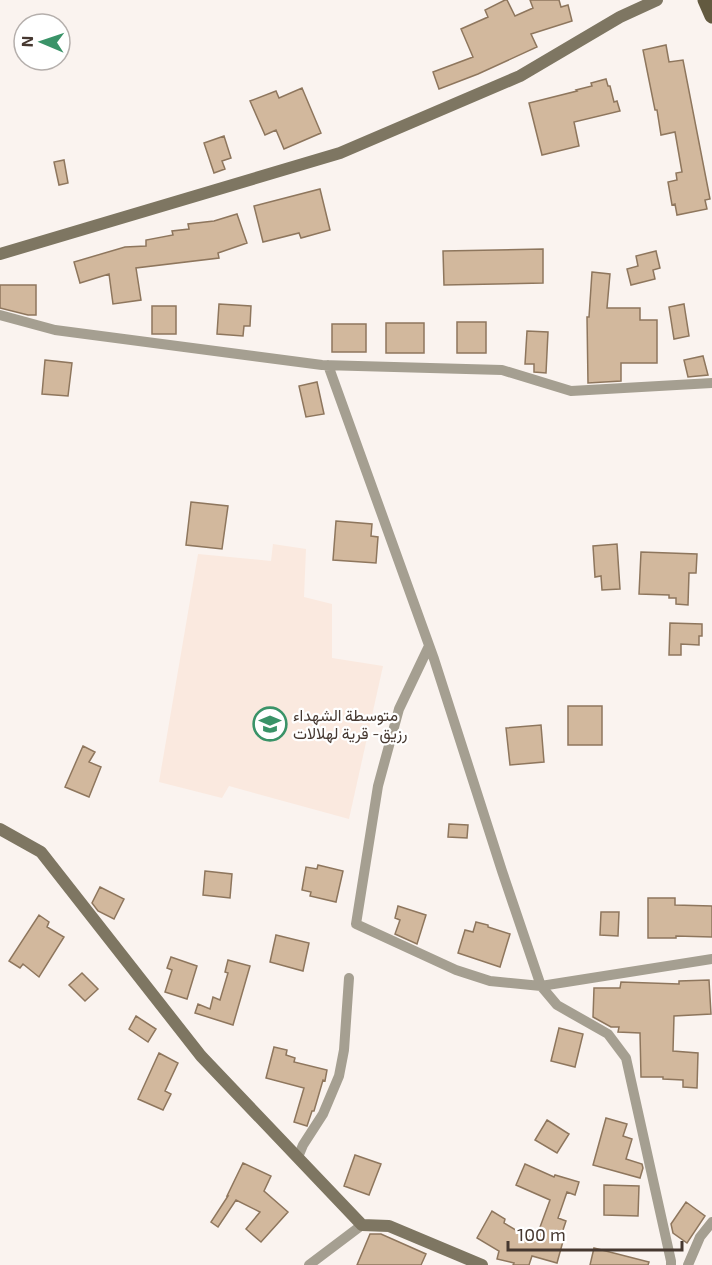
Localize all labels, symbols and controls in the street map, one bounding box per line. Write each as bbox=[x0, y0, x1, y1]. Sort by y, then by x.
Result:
north arrow bbox=[12, 12, 72, 72]
text: N bbox=[17, 35, 36, 48]
place label: متوسطة الشهداء رزيق- قرية لهلالات bbox=[293, 705, 407, 744]
school or university icon: متوسطة الشهداء رزيق- قرية لهلالات bbox=[252, 706, 288, 742]
scale bar bbox=[508, 1214, 682, 1252]
text: 100 m bbox=[517, 1223, 566, 1245]

